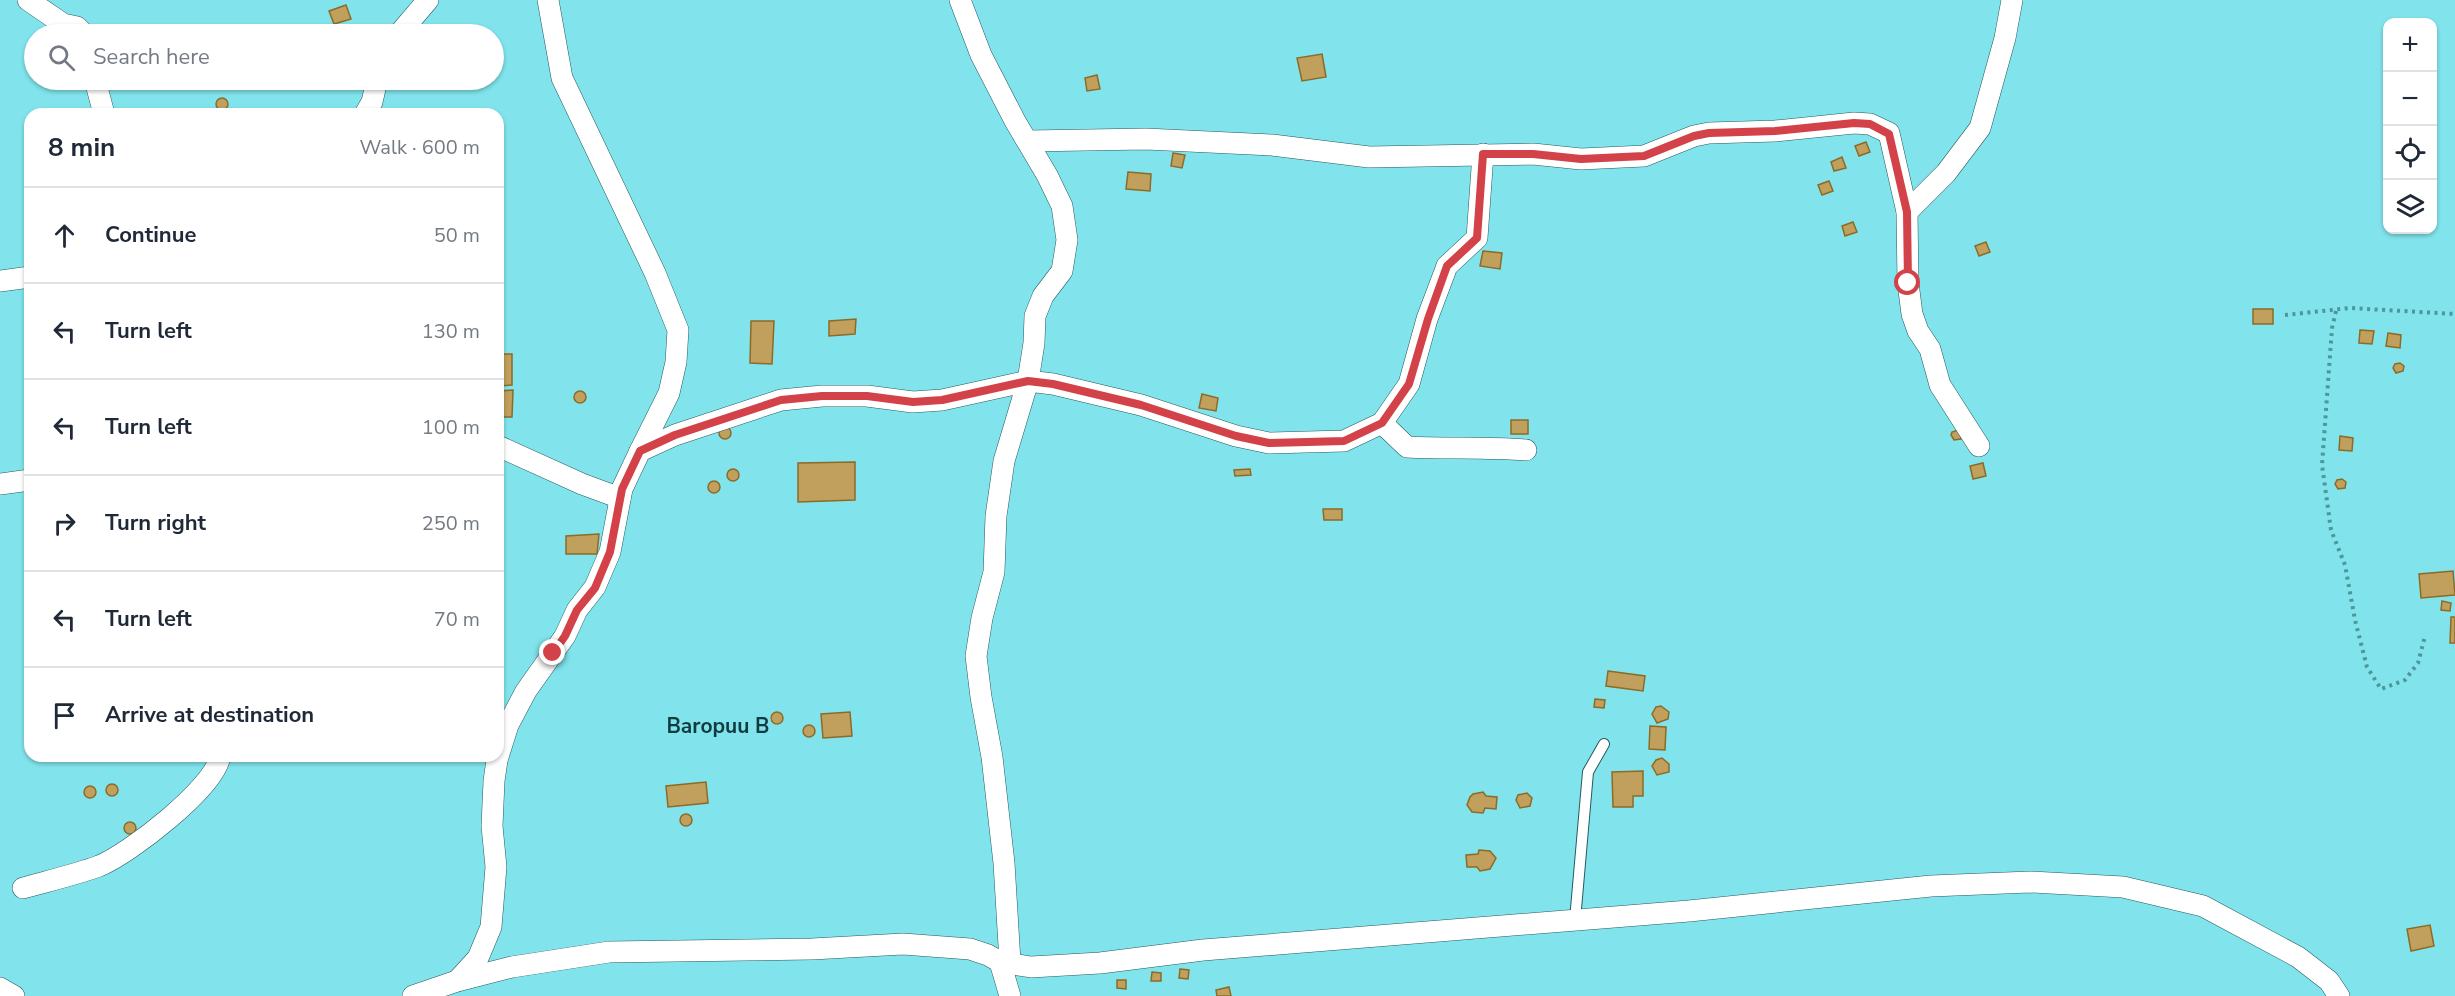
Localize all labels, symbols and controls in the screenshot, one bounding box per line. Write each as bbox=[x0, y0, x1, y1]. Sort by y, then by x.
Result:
map controls bbox=[2383, 18, 2437, 234]
button: + bbox=[2383, 18, 2437, 72]
search box bbox=[24, 24, 504, 90]
icon: search bbox=[45, 41, 78, 74]
text: Search here bbox=[93, 42, 210, 72]
button: − bbox=[2383, 72, 2437, 126]
button: locate bbox=[2383, 126, 2437, 180]
text: 8 min bbox=[48, 130, 115, 165]
text: Walk · 600 m bbox=[360, 134, 480, 161]
button: layers bbox=[2383, 180, 2437, 234]
icon: ahead bbox=[48, 219, 81, 252]
text: Continue bbox=[105, 220, 196, 250]
text: 50 m bbox=[434, 222, 480, 249]
route start bbox=[1894, 269, 1920, 295]
icon: left bbox=[48, 315, 81, 348]
text: Turn left bbox=[105, 316, 192, 346]
text: 130 m bbox=[422, 318, 480, 345]
icon: left bbox=[48, 411, 81, 444]
text: Turn left bbox=[105, 412, 192, 442]
text: 100 m bbox=[422, 414, 480, 441]
icon: right bbox=[48, 507, 81, 540]
text: Turn right bbox=[105, 508, 206, 538]
text: 250 m bbox=[422, 510, 480, 537]
icon: left bbox=[48, 603, 81, 636]
text: Turn left bbox=[105, 604, 192, 634]
text: 70 m bbox=[434, 606, 480, 633]
route end bbox=[539, 639, 565, 665]
icon: arrive bbox=[48, 699, 81, 732]
text: Arrive at destination bbox=[105, 700, 314, 730]
district label: Baropuu B bbox=[666, 712, 770, 740]

